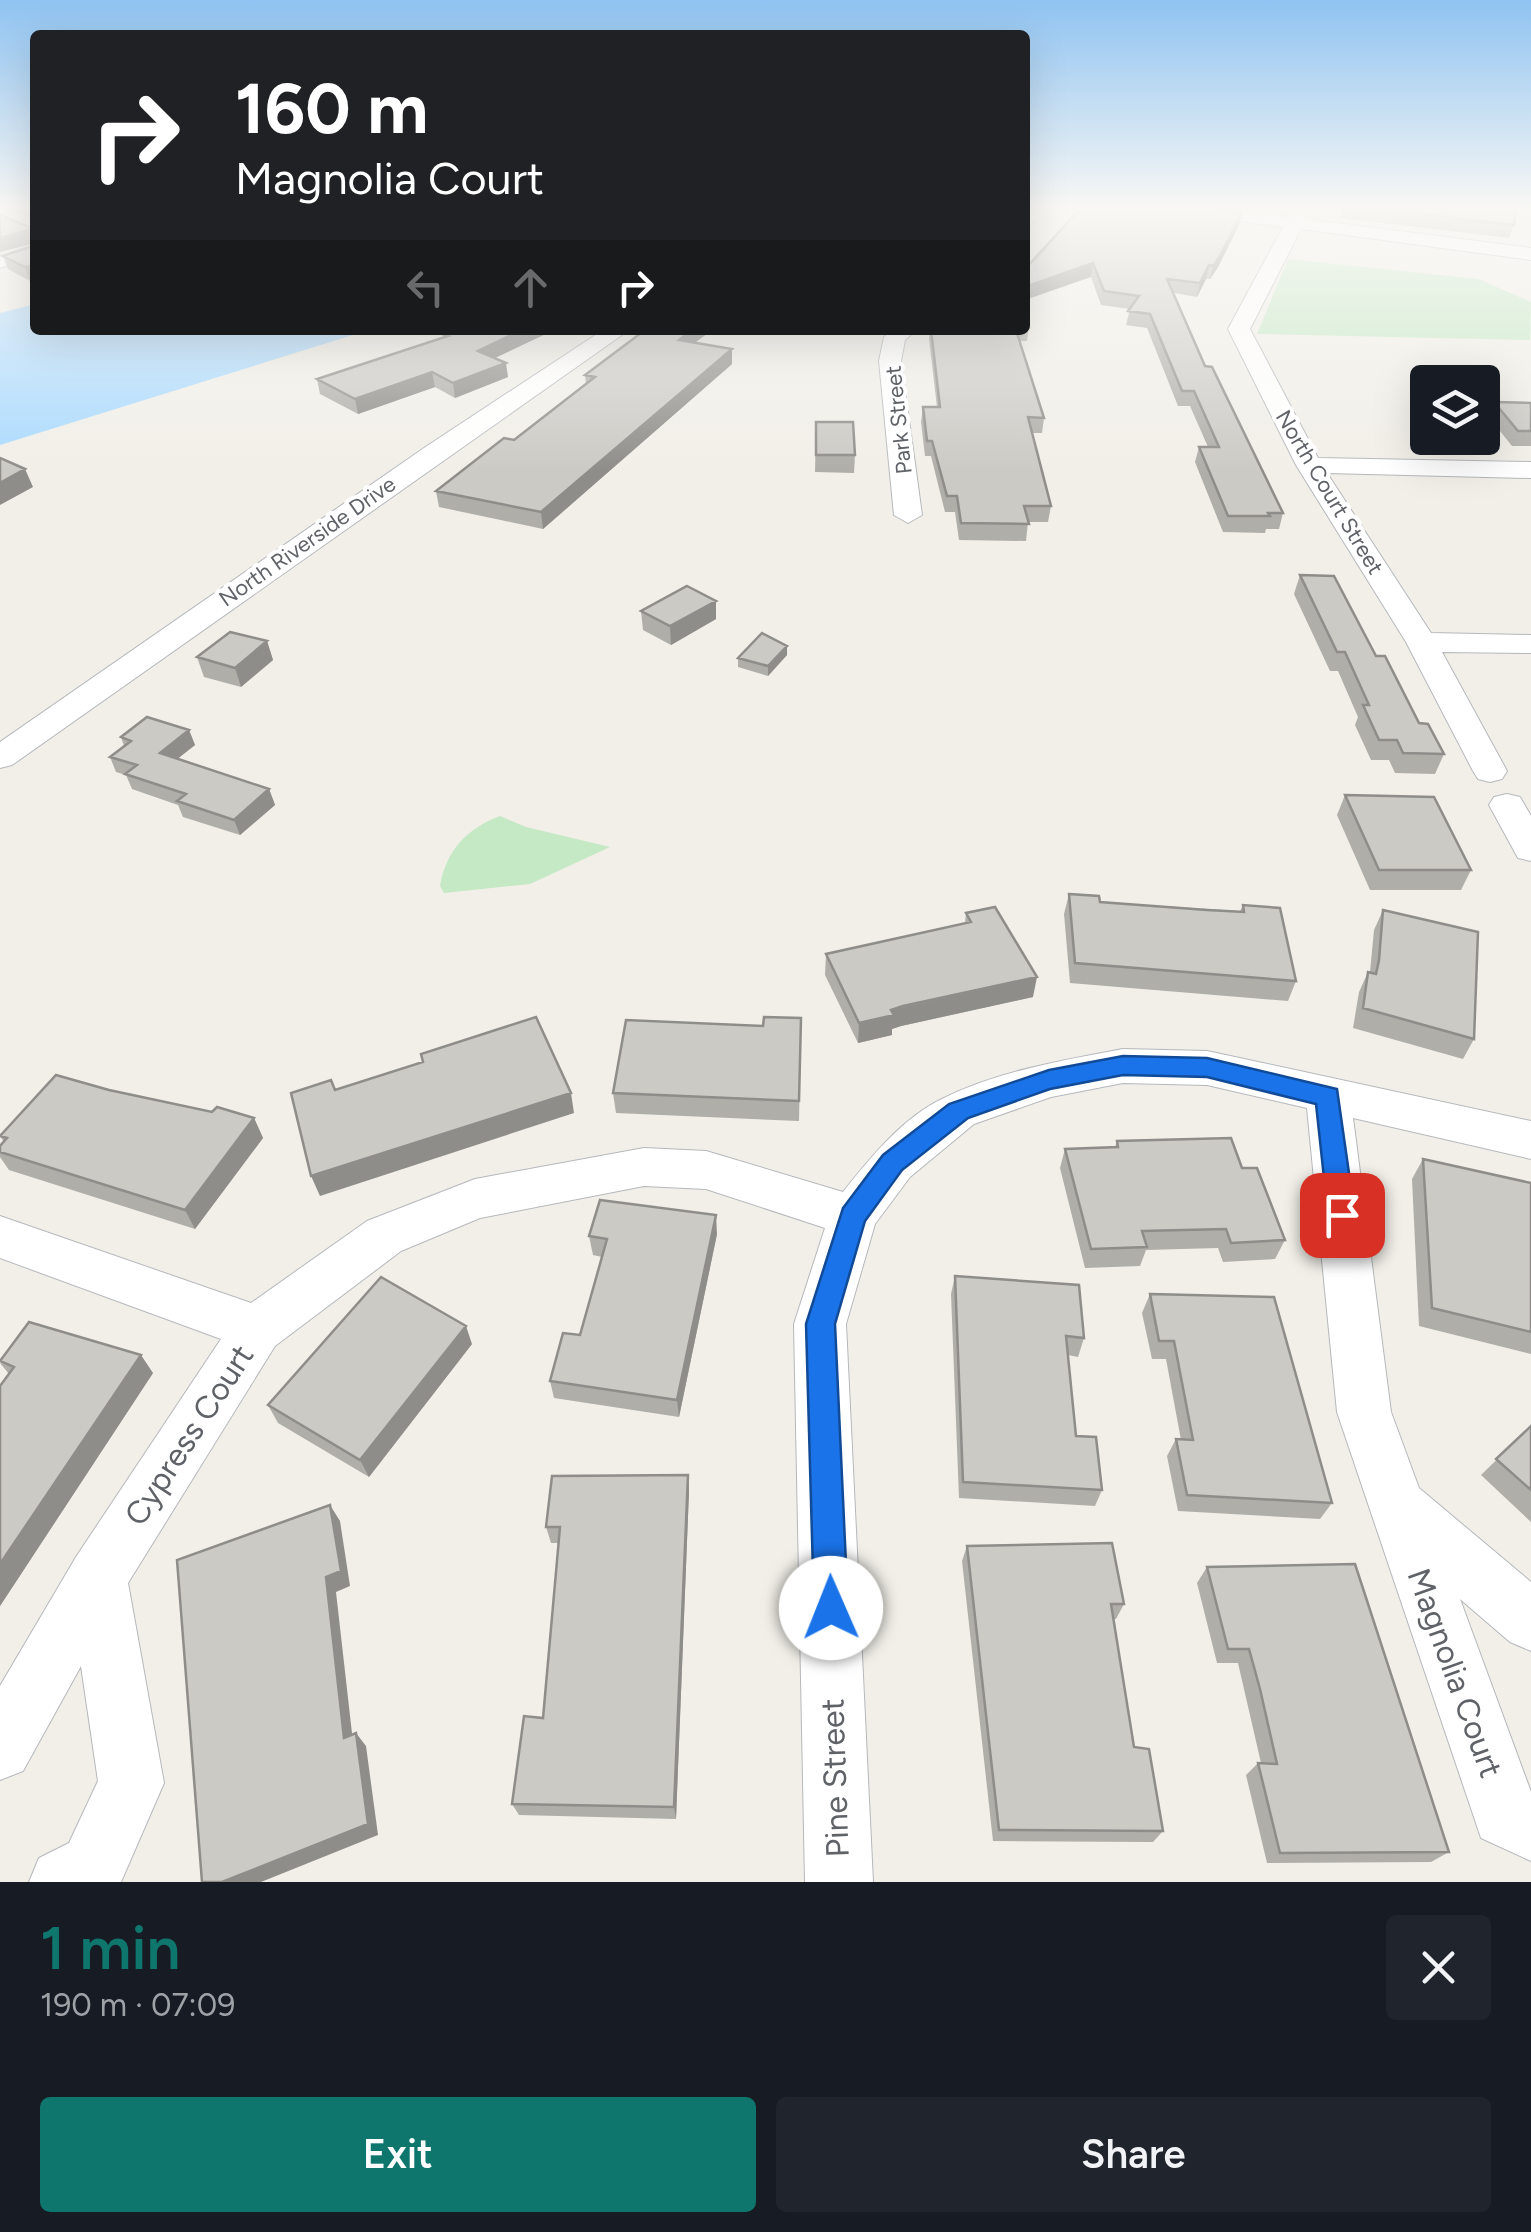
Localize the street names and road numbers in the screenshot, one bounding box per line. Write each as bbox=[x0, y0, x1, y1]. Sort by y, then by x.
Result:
street label: Park Street bbox=[879, 364, 918, 476]
street label: North Court Street bbox=[1270, 405, 1389, 579]
street label: North Riverside Drive bbox=[214, 470, 401, 613]
street label: Cypress Court bbox=[117, 1338, 261, 1532]
street label: Magnolia Court bbox=[1400, 1563, 1510, 1783]
street label: Pine Street bbox=[813, 1698, 857, 1858]

